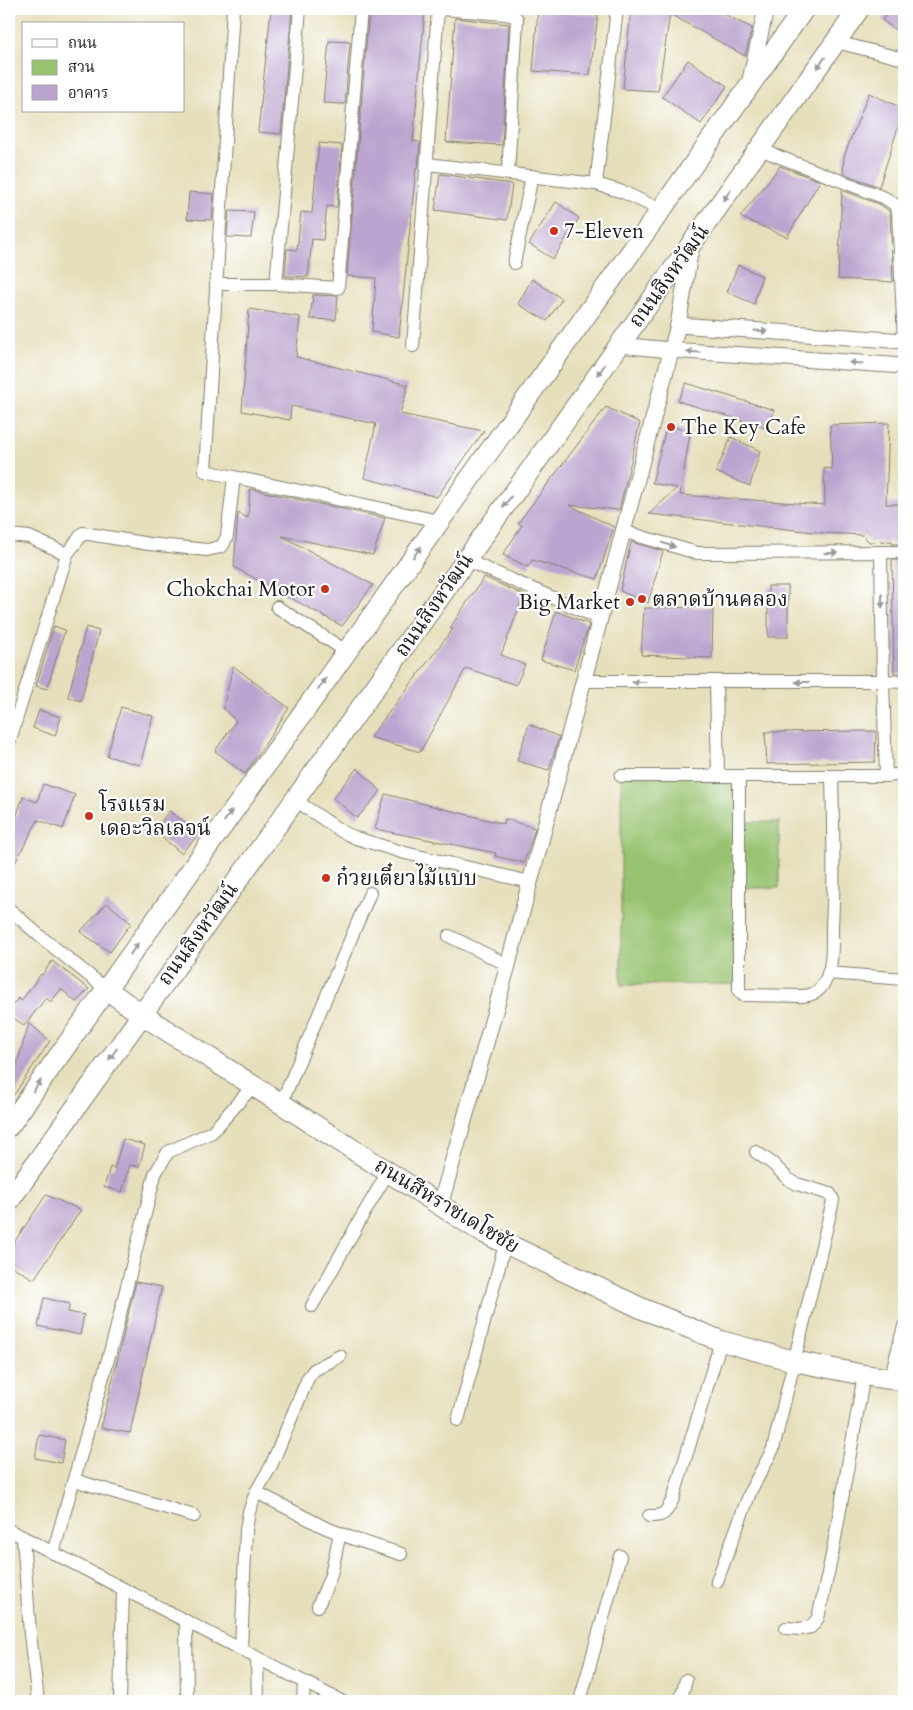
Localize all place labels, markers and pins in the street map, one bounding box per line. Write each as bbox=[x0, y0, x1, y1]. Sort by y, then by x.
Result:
place label: 7-Eleven bbox=[564, 217, 644, 246]
marker: 7-Eleven bbox=[548, 225, 560, 237]
place label: The Key Cafe bbox=[681, 413, 806, 442]
marker: The Key Cafe bbox=[665, 421, 677, 433]
place label: Chokchai Motor bbox=[166, 575, 315, 604]
marker: Chokchai Motor bbox=[319, 583, 331, 595]
place label: ตลาดบ้านคลอง bbox=[652, 585, 788, 614]
place label: Big Market bbox=[518, 588, 620, 617]
marker: ตลาดบ้านคลอง bbox=[636, 593, 648, 605]
marker: Big Market bbox=[624, 596, 636, 608]
place label: โรงแรม เดอะวิลเลจน์ bbox=[98, 789, 211, 843]
marker: โรงแรม เดอะวิลเลจน์ bbox=[83, 810, 95, 822]
place label: ก๋วยเตี๋ยวไม้แบบ bbox=[336, 862, 477, 893]
marker: ก๋วยเตี๋ยวไม้แบบ bbox=[320, 872, 332, 884]

